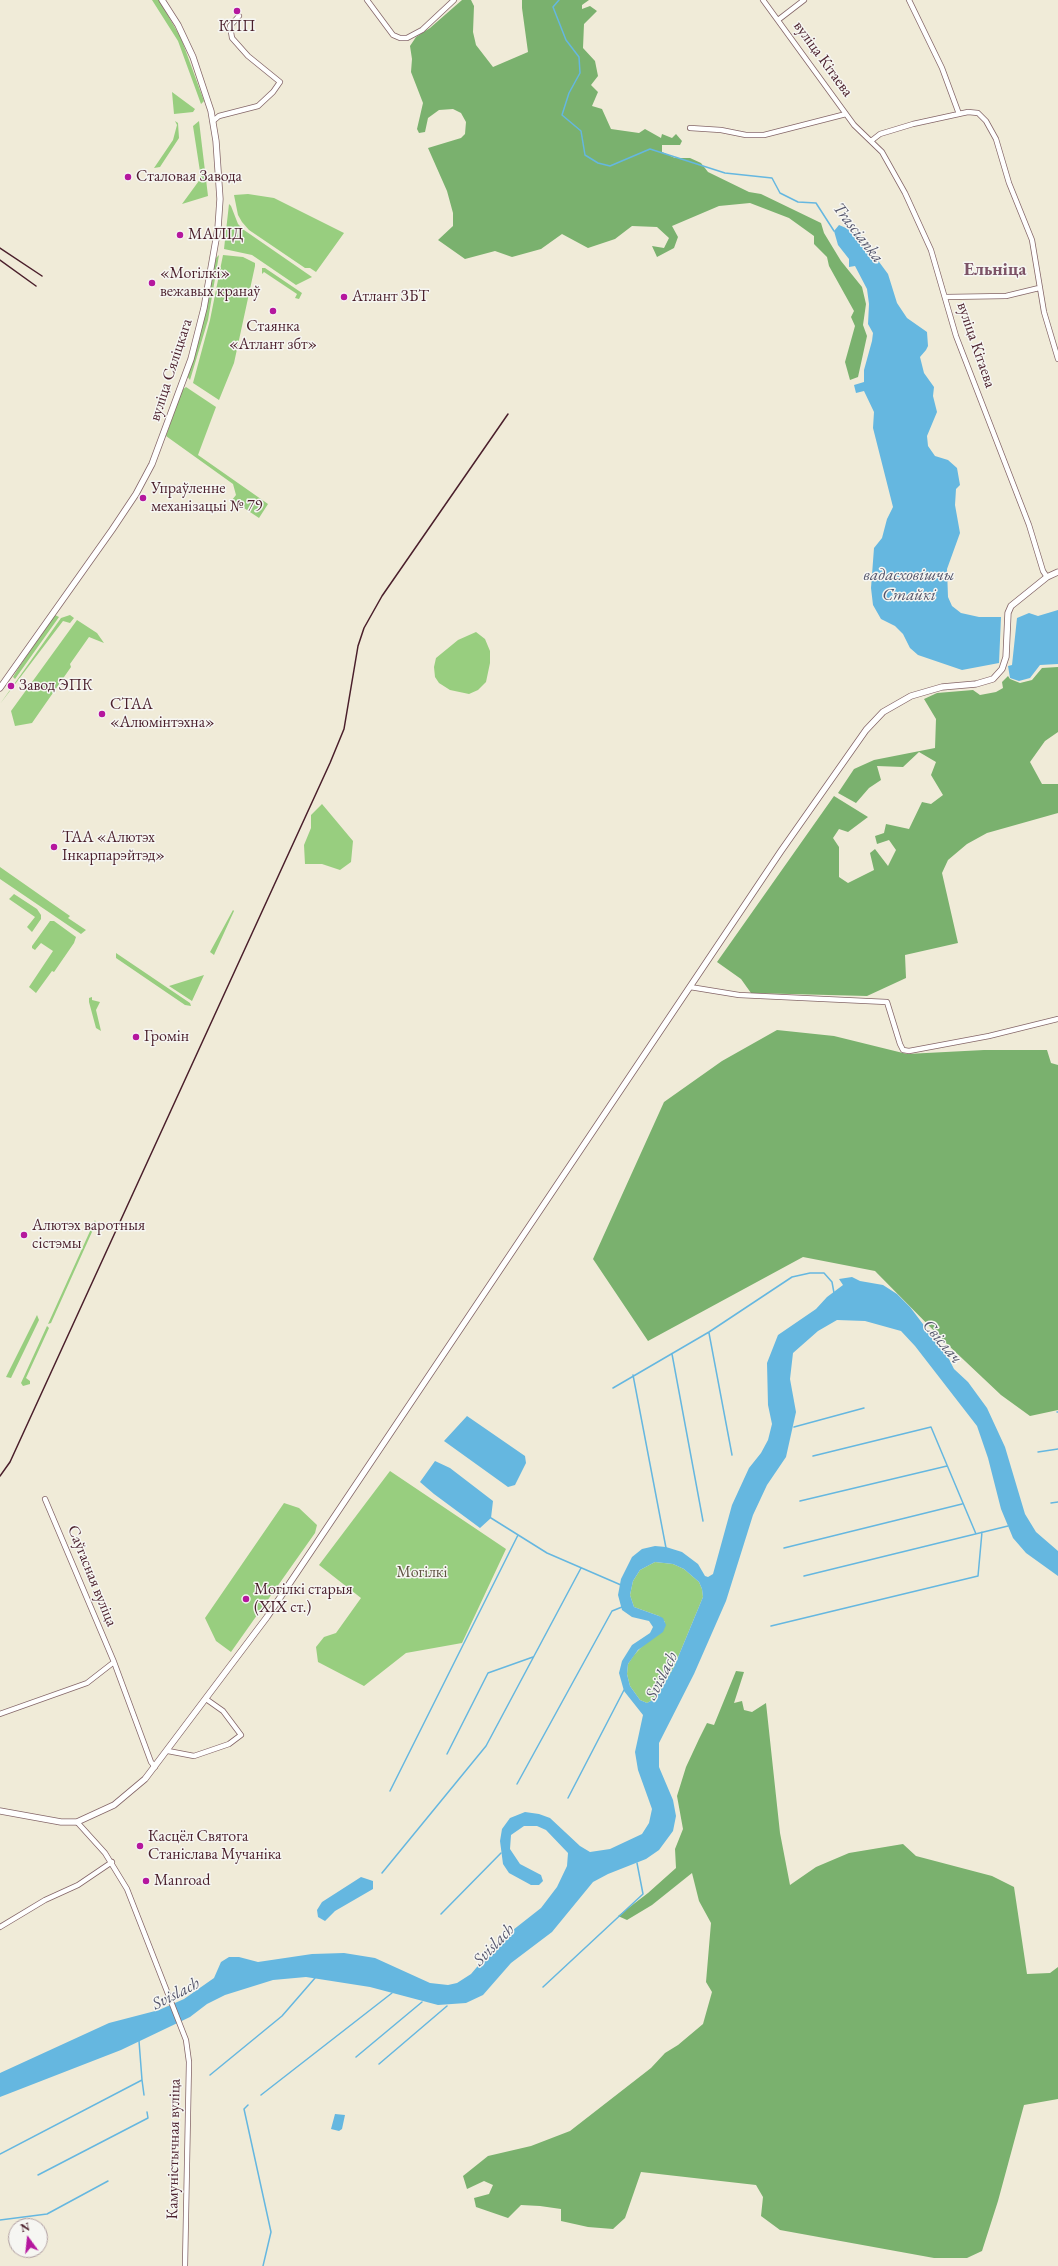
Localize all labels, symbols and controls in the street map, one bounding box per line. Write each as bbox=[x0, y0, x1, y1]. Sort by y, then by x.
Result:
marker: КПП bbox=[232, 6, 242, 16]
place label: КПП bbox=[218, 17, 256, 37]
street label: вуліца Кітаева bbox=[789, 17, 857, 101]
place label: Сталовая Завода bbox=[136, 167, 242, 187]
marker: Сталовая Завода bbox=[123, 172, 133, 182]
water label: Trascianka bbox=[828, 199, 888, 267]
place label: МАПІД bbox=[188, 225, 243, 245]
marker: МАПІД bbox=[175, 230, 185, 240]
district label: Ельніца bbox=[964, 259, 1026, 281]
place label: «Могілкі» вежавых кранаў bbox=[160, 264, 260, 302]
marker: «Могілкі» вежавых кранаў bbox=[147, 278, 157, 288]
place label: Атлант ЗБТ bbox=[352, 287, 429, 307]
marker: Атлант ЗБТ bbox=[339, 292, 349, 302]
street label: вуліца Кітаева bbox=[952, 300, 1000, 390]
marker: Стаянка «Атлант збт» bbox=[268, 306, 278, 316]
street label: вуліца Сяліцкага bbox=[145, 316, 197, 424]
place label: Стаянка «Атлант збт» bbox=[229, 317, 317, 355]
place label: Упраўленне механізацыі № 79 bbox=[151, 479, 262, 517]
marker: Упраўленне механізацыі № 79 bbox=[138, 493, 148, 503]
water label: вадасховішчы Стайкі bbox=[863, 565, 955, 605]
place label: Завод ЭПК bbox=[19, 676, 93, 696]
marker: Завод ЭПК bbox=[6, 681, 16, 691]
place label: СТАА «Алюмінтэхна» bbox=[110, 695, 215, 733]
marker: СТАА «Алюмінтэхна» bbox=[97, 709, 107, 719]
place label: ТАА «Алютэх Інкарпарэйтэд» bbox=[62, 828, 165, 866]
marker: ТАА «Алютэх Інкарпарэйтэд» bbox=[49, 842, 59, 852]
place label: Громін bbox=[144, 1027, 189, 1047]
marker: Громін bbox=[131, 1032, 141, 1042]
place label: Алютэх варотныя сістэмы bbox=[32, 1216, 145, 1254]
marker: Алютэх варотныя сістэмы bbox=[19, 1230, 29, 1240]
water label: Свіслач bbox=[918, 1316, 966, 1368]
street label: Саўгасная вуліца bbox=[63, 1523, 121, 1629]
park label: Могілкі bbox=[397, 1563, 447, 1583]
place label: Могілкі старыя (XIX ст.) bbox=[254, 1580, 353, 1618]
marker: Могілкі старыя (XIX ст.) bbox=[241, 1594, 251, 1604]
water label: Svislach bbox=[641, 1649, 683, 1703]
place label: Касцёл Святога Станіслава Мучаніка bbox=[148, 1827, 282, 1865]
marker: Касцёл Святога Станіслава Мучаніка bbox=[135, 1841, 145, 1851]
place label: Manroad bbox=[154, 1871, 210, 1891]
marker: Manroad bbox=[141, 1876, 151, 1886]
water label: Svislach bbox=[469, 1920, 519, 1970]
water label: Svislach bbox=[149, 1973, 203, 2015]
street label: Камуністычная вуліца bbox=[163, 2078, 185, 2220]
north arrow bbox=[8, 2218, 48, 2258]
text: N bbox=[19, 2219, 31, 2235]

